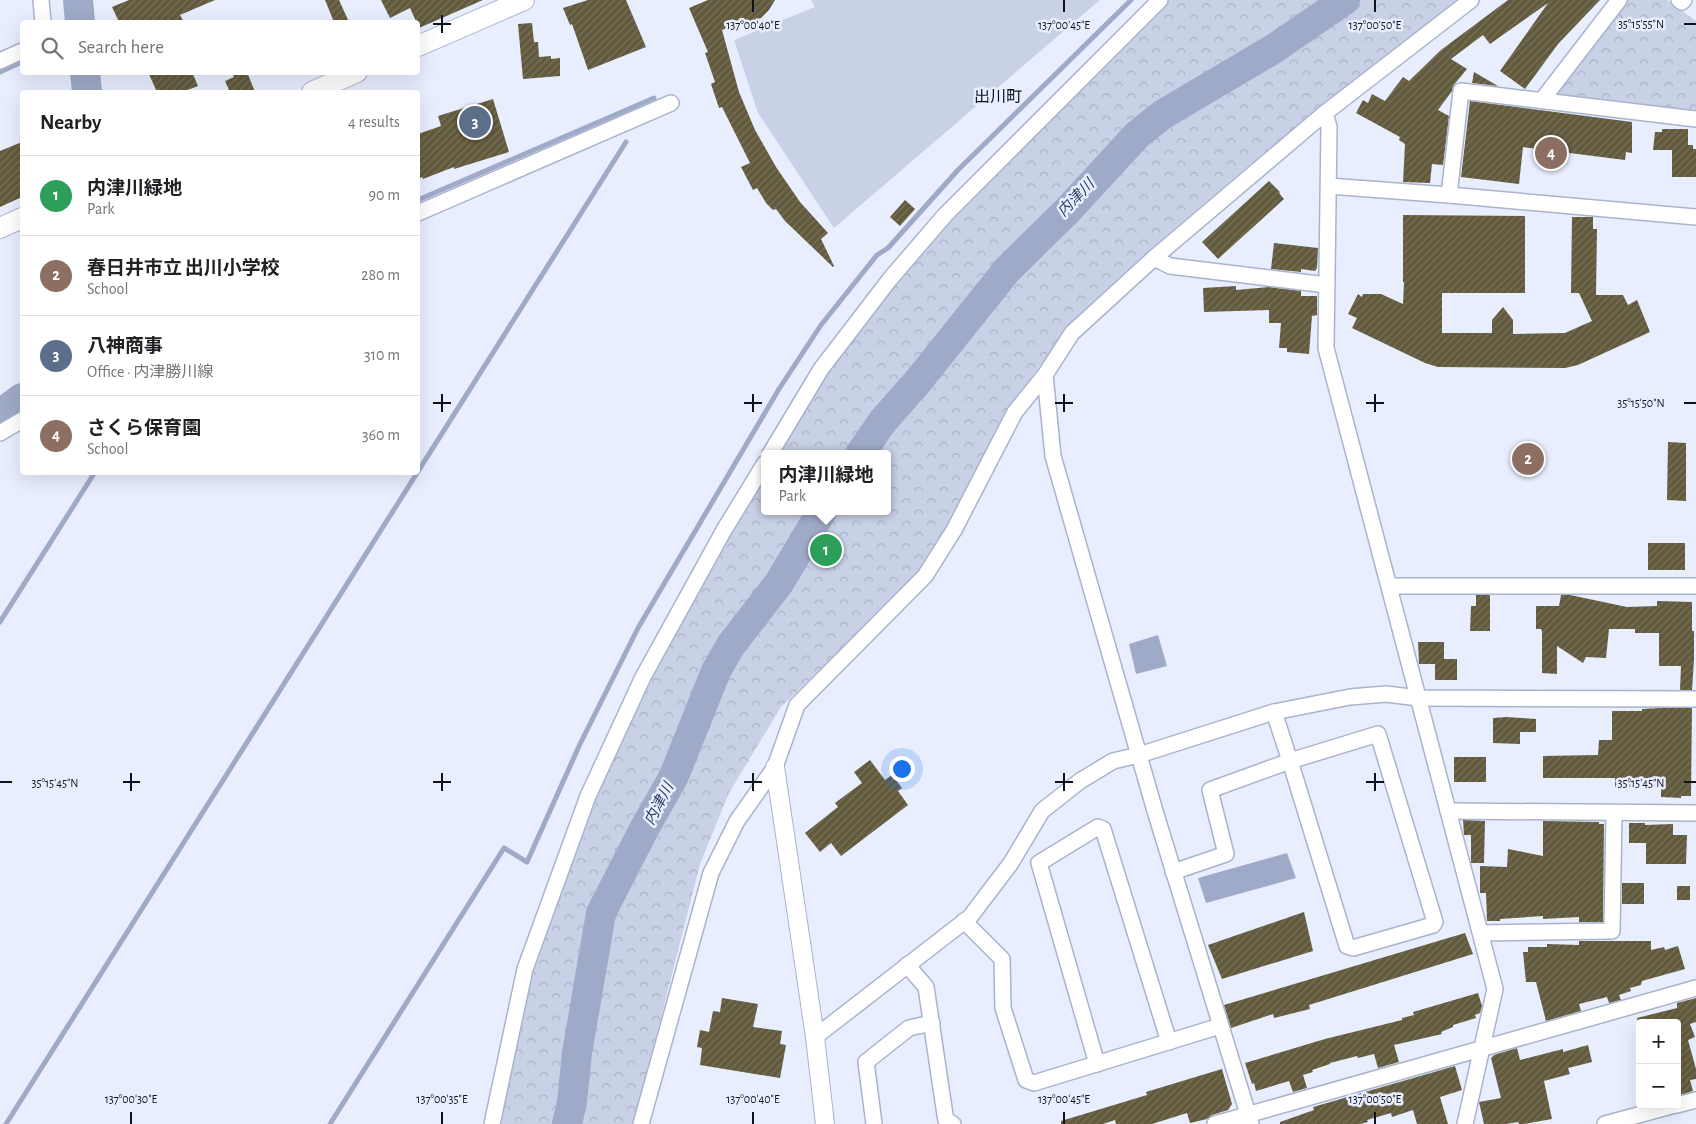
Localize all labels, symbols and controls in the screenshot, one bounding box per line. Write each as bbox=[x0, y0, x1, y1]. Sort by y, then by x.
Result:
text: 35°15'55"N bbox=[1618, 18, 1664, 30]
text: 137°00'40"E bbox=[726, 19, 780, 31]
text: 137°00'45"E bbox=[1038, 19, 1090, 31]
text: 137°00'50"E bbox=[1349, 19, 1402, 31]
search box bbox=[20, 20, 420, 75]
icon: search bbox=[38, 34, 66, 62]
text: Search here bbox=[78, 38, 164, 57]
district label: 出川町 bbox=[974, 88, 1022, 105]
pin: 3 bbox=[459, 103, 491, 141]
text: Nearby bbox=[40, 112, 101, 133]
text: 4 results bbox=[348, 114, 400, 130]
pin: 4 bbox=[1535, 134, 1567, 172]
water label: 内津川 bbox=[1054, 174, 1098, 219]
text: 内津川緑地 bbox=[87, 179, 182, 198]
text: 1 bbox=[53, 187, 59, 203]
text: 90 m bbox=[369, 187, 400, 203]
text: Park bbox=[87, 201, 115, 217]
text: 春日井市立 出川小学校 bbox=[87, 259, 280, 278]
text: 2 bbox=[52, 267, 60, 283]
text: 280 m bbox=[361, 267, 400, 283]
text: School bbox=[87, 281, 128, 297]
text: 八神商事 bbox=[87, 337, 163, 356]
text: 3 bbox=[53, 347, 59, 363]
text: 310 m bbox=[364, 347, 400, 363]
text: Office · 内津勝川線 bbox=[87, 364, 213, 380]
text: 35°15'50"N bbox=[1617, 397, 1665, 409]
text: さくら保育園 bbox=[87, 419, 201, 438]
text: 4 bbox=[52, 427, 60, 443]
text: 360 m bbox=[362, 427, 400, 443]
pin: 2 bbox=[1512, 440, 1544, 478]
text: School bbox=[87, 441, 128, 457]
popup bbox=[761, 450, 891, 515]
text: 内津川緑地 bbox=[778, 466, 874, 485]
text: Park bbox=[778, 488, 806, 504]
pin: 1 bbox=[810, 531, 842, 569]
your location bbox=[889, 756, 915, 782]
text: 35°15'45"N bbox=[32, 777, 78, 789]
text: 35°15'45"N bbox=[1618, 777, 1664, 789]
water label: 内津川 bbox=[641, 778, 677, 827]
map controls bbox=[1636, 1019, 1681, 1109]
button: + bbox=[1636, 1019, 1681, 1064]
button: − bbox=[1636, 1064, 1681, 1109]
text: 137°00'30"E bbox=[105, 1093, 158, 1105]
text: 137°00'35"E bbox=[416, 1093, 468, 1105]
text: 137°00'40"E bbox=[726, 1093, 780, 1105]
text: 137°00'45"E bbox=[1038, 1093, 1090, 1105]
text: 137°00'50"E bbox=[1349, 1093, 1402, 1105]

